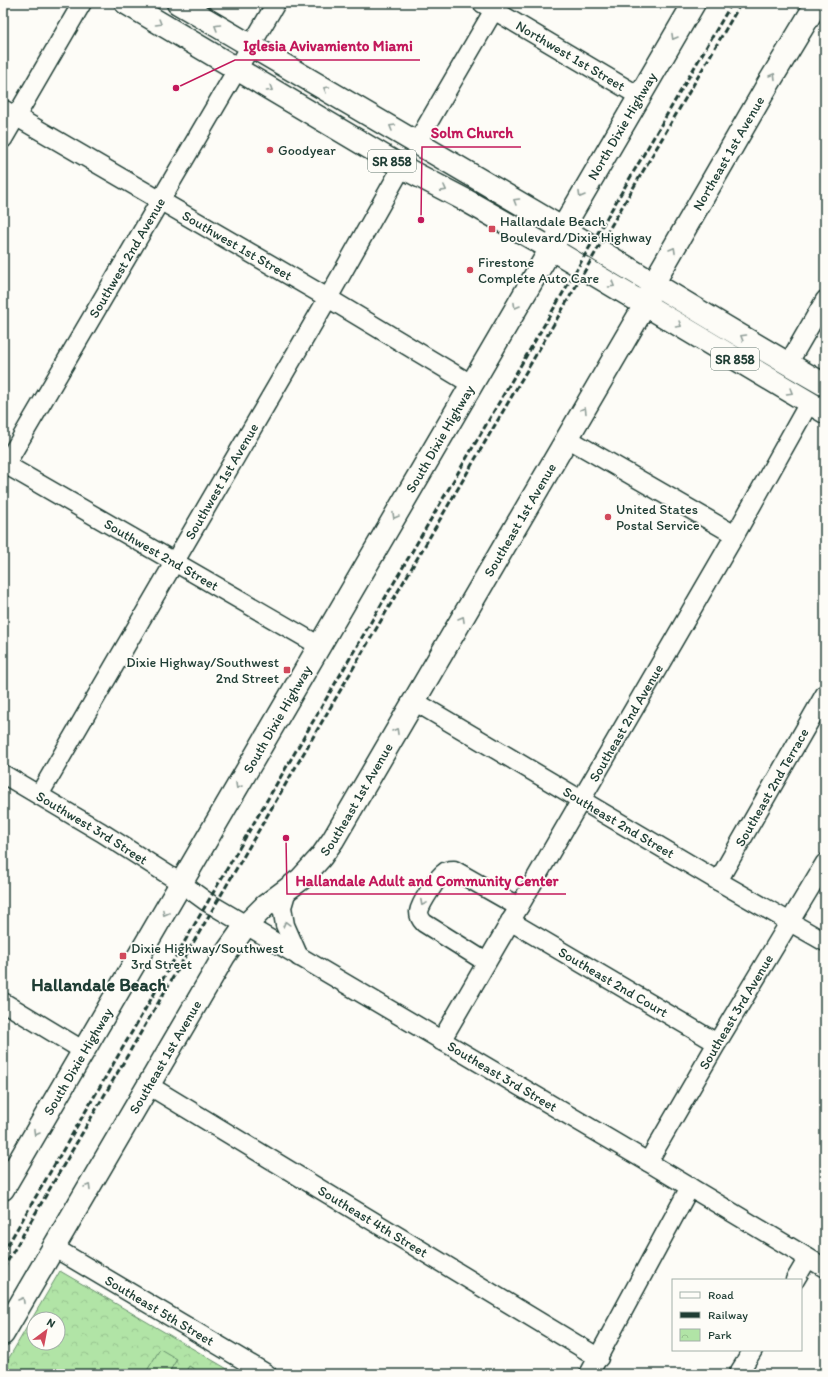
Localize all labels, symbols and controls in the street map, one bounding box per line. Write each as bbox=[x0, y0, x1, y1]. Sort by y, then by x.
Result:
street label: Northwest 1st Street bbox=[513, 17, 628, 94]
one-way arrow bbox=[155, 18, 162, 26]
one-way arrow bbox=[214, 24, 221, 31]
callout: Iglesia Avivamiento Miami bbox=[235, 33, 420, 60]
one-way arrow bbox=[671, 33, 679, 40]
text: Iglesia Avivamiento Miami bbox=[243, 37, 413, 56]
street label: North Dixie Highway bbox=[584, 69, 660, 183]
one-way arrow bbox=[768, 73, 775, 80]
one-way arrow bbox=[266, 85, 273, 92]
one-way arrow bbox=[322, 87, 330, 94]
street label: Northeast 1st Avenue bbox=[689, 93, 768, 213]
callout: Solm Church bbox=[422, 120, 521, 147]
text: Solm Church bbox=[431, 124, 514, 142]
one-way arrow bbox=[389, 125, 396, 132]
place label: Goodyear bbox=[278, 142, 336, 159]
marker: Goodyear bbox=[265, 145, 275, 155]
road number: SR 858 bbox=[368, 150, 416, 172]
one-way arrow bbox=[439, 184, 447, 192]
one-way arrow bbox=[578, 191, 586, 198]
street label: Southwest 2nd Avenue bbox=[85, 194, 169, 321]
one-way arrow bbox=[513, 198, 520, 205]
street label: Southwest 1st Street bbox=[179, 207, 295, 284]
place label: Hallandale Beach Boulevard/Dixie Highway bbox=[500, 213, 652, 246]
marker: Hallandale Beach Boulevard/Dixie Highway bbox=[487, 224, 497, 234]
one-way arrow bbox=[668, 247, 675, 254]
place label: Firestone Complete Auto Care bbox=[478, 254, 600, 287]
marker: Firestone Complete Auto Care bbox=[465, 265, 475, 275]
one-way arrow bbox=[608, 281, 615, 288]
one-way arrow bbox=[514, 302, 521, 309]
one-way arrow bbox=[675, 320, 682, 328]
one-way arrow bbox=[740, 334, 747, 341]
road number: SR 858 bbox=[711, 348, 759, 370]
street label: South Dixie Highway bbox=[402, 381, 478, 496]
one-way arrow bbox=[786, 387, 793, 394]
one-way arrow bbox=[579, 407, 586, 414]
street label: Southwest 1st Avenue bbox=[181, 420, 262, 542]
street label: Southeast 1st Avenue bbox=[480, 460, 560, 580]
place label: United States Postal Service bbox=[616, 501, 700, 534]
one-way arrow bbox=[392, 512, 399, 519]
marker: United States Postal Service bbox=[603, 512, 613, 522]
street label: Southwest 2nd Street bbox=[101, 515, 222, 594]
one-way arrow bbox=[458, 616, 465, 623]
place label: Dixie Highway/Southwest 2nd Street bbox=[126, 654, 279, 687]
street label: Southeast 2nd Avenue bbox=[585, 661, 667, 785]
street label: South Dixie Highway bbox=[239, 662, 315, 776]
marker: Dixie Highway/Southwest 2nd Street bbox=[282, 665, 292, 675]
street label: Southeast 2nd Terrace bbox=[731, 725, 812, 850]
one-way arrow bbox=[392, 728, 399, 735]
street label: Southeast 1st Avenue bbox=[316, 739, 396, 859]
one-way arrow bbox=[236, 782, 243, 789]
street label: Southeast 2nd Street bbox=[560, 783, 678, 862]
street label: Southwest 3rd Street bbox=[33, 787, 151, 868]
callout: Hallandale Adult and Community Center bbox=[287, 867, 566, 894]
text: Hallandale Adult and Community Center bbox=[295, 872, 560, 891]
one-way arrow bbox=[420, 899, 428, 907]
one-way arrow bbox=[162, 909, 169, 916]
one-way arrow bbox=[282, 921, 290, 928]
place label: Dixie Highway/Southwest 3rd Street bbox=[131, 940, 284, 973]
street label: Southeast 2nd Court bbox=[556, 943, 671, 1021]
marker: Dixie Highway/Southwest 3rd Street bbox=[118, 951, 128, 961]
street label: Southeast 3rd Avenue bbox=[695, 951, 777, 1073]
district label: Hallandale Beach bbox=[31, 974, 167, 996]
street label: Southeast 1st Avenue bbox=[125, 997, 205, 1117]
street label: South Dixie Highway bbox=[40, 1004, 116, 1118]
street label: Southeast 3rd Street bbox=[445, 1037, 561, 1115]
one-way arrow bbox=[33, 1129, 40, 1136]
street label: Southeast 4th Street bbox=[315, 1181, 431, 1261]
one-way arrow bbox=[83, 1184, 90, 1191]
street label: Southeast 5th Street bbox=[102, 1271, 217, 1349]
legend bbox=[672, 1279, 802, 1351]
text: Road bbox=[708, 1288, 734, 1302]
one-way arrow bbox=[18, 1297, 25, 1304]
text: Railway bbox=[708, 1308, 748, 1322]
north arrow bbox=[26, 1311, 66, 1351]
text: N bbox=[44, 1315, 58, 1330]
text: Park bbox=[708, 1328, 732, 1342]

